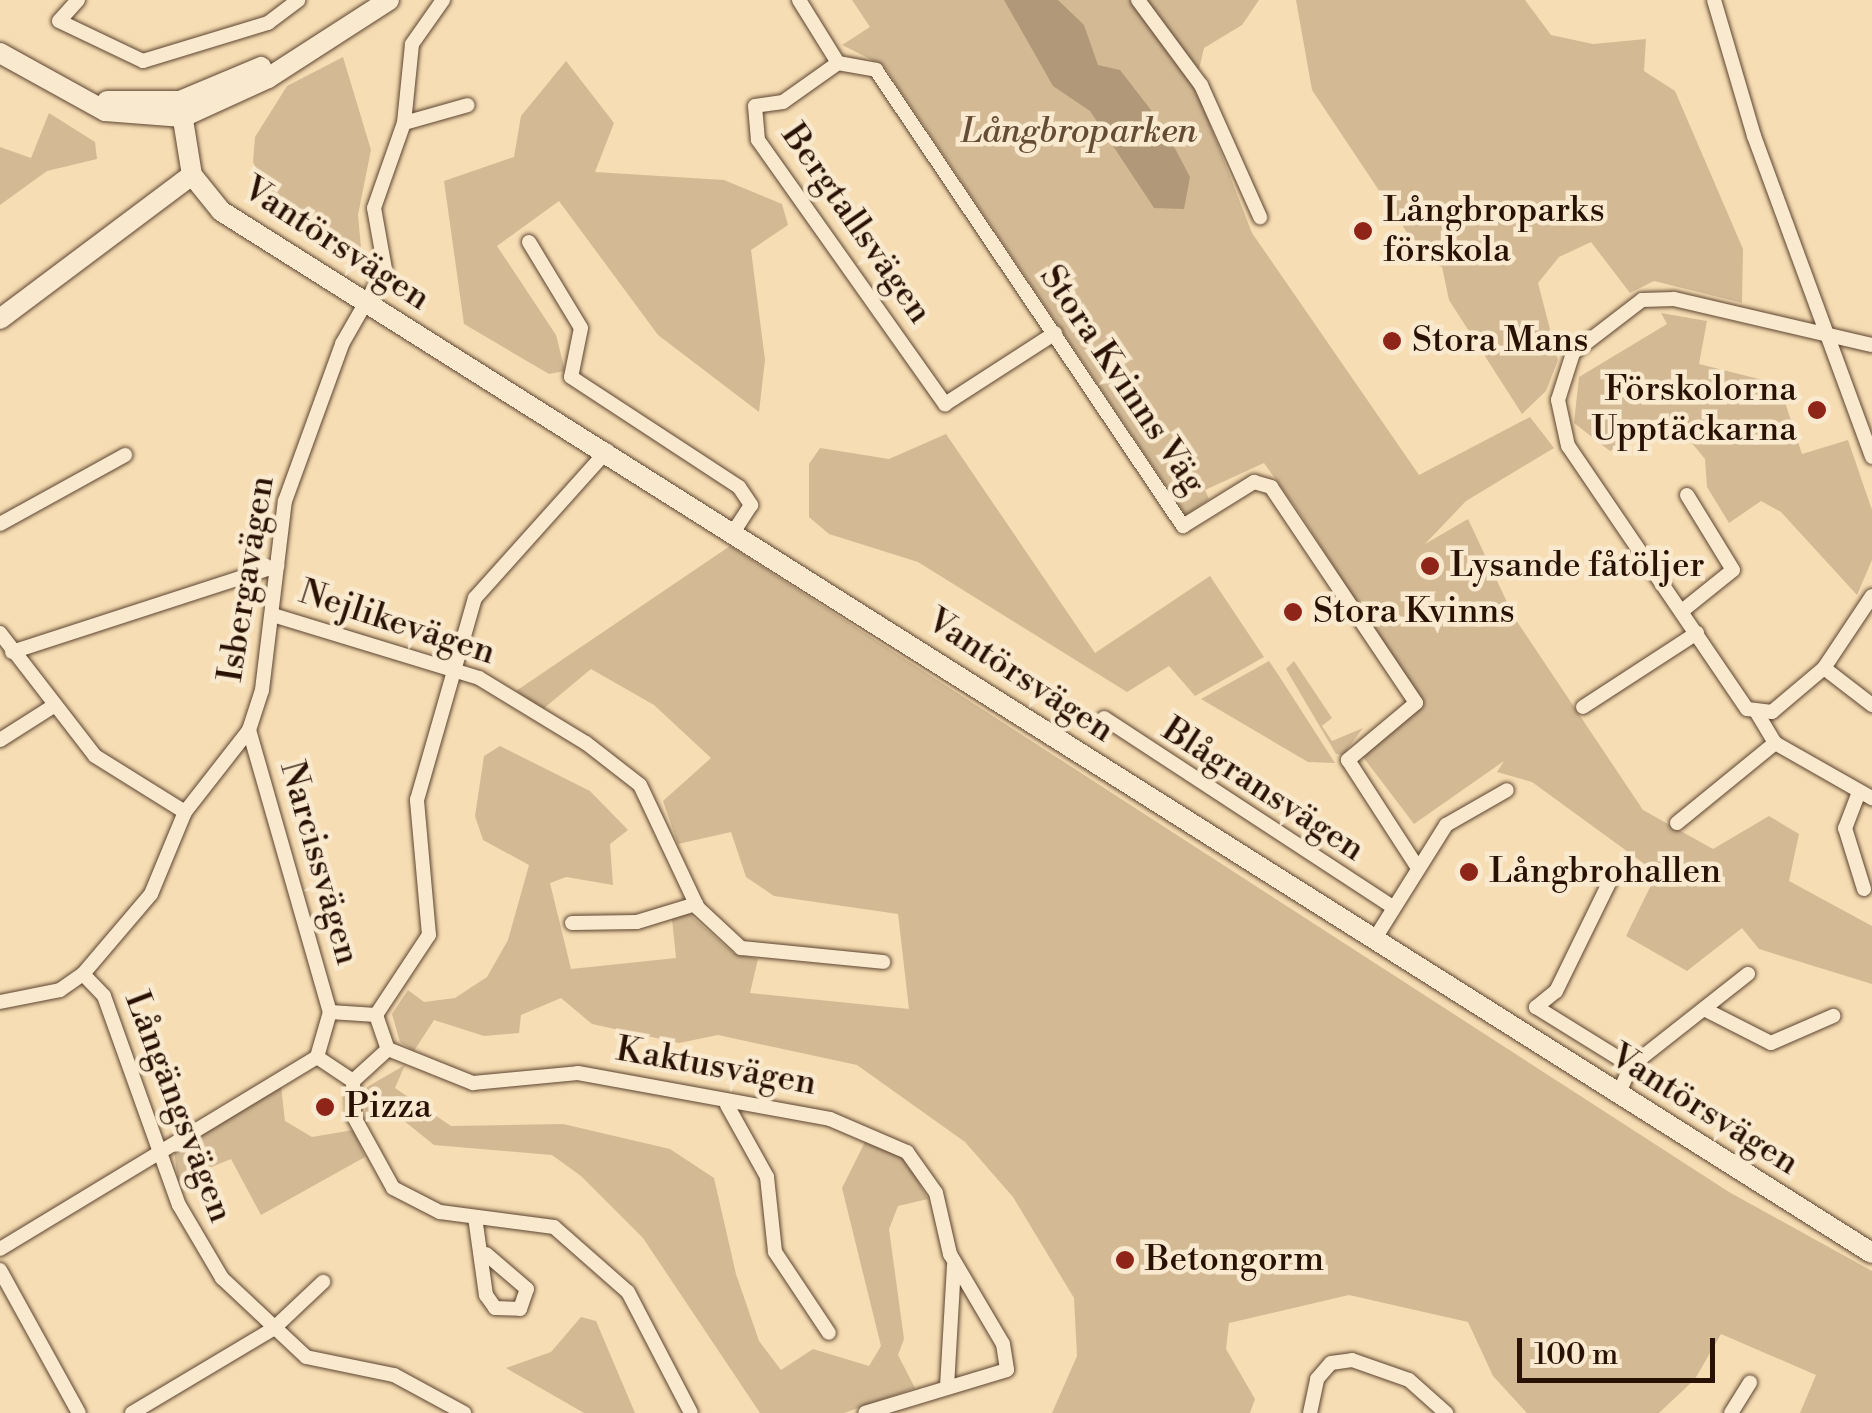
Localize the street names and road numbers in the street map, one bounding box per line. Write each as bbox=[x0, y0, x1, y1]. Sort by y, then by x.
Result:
street label: Bergtallsvägen bbox=[772, 116, 940, 332]
street label: Vantörsvägen bbox=[235, 168, 437, 320]
street label: Stora Kvinns Väg bbox=[1030, 258, 1214, 502]
street label: Isbergavägen bbox=[210, 473, 284, 685]
street label: Nejlikevägen bbox=[294, 572, 500, 674]
street label: Vantörsvägen bbox=[919, 600, 1121, 752]
street label: Blågransvägen bbox=[1154, 709, 1372, 871]
street label: Narcissvägen bbox=[270, 756, 368, 970]
street label: Långängsvägen bbox=[115, 986, 241, 1228]
street label: Kaktusvägen bbox=[613, 1029, 819, 1105]
street label: Vantörsvägen bbox=[1602, 1035, 1806, 1185]

